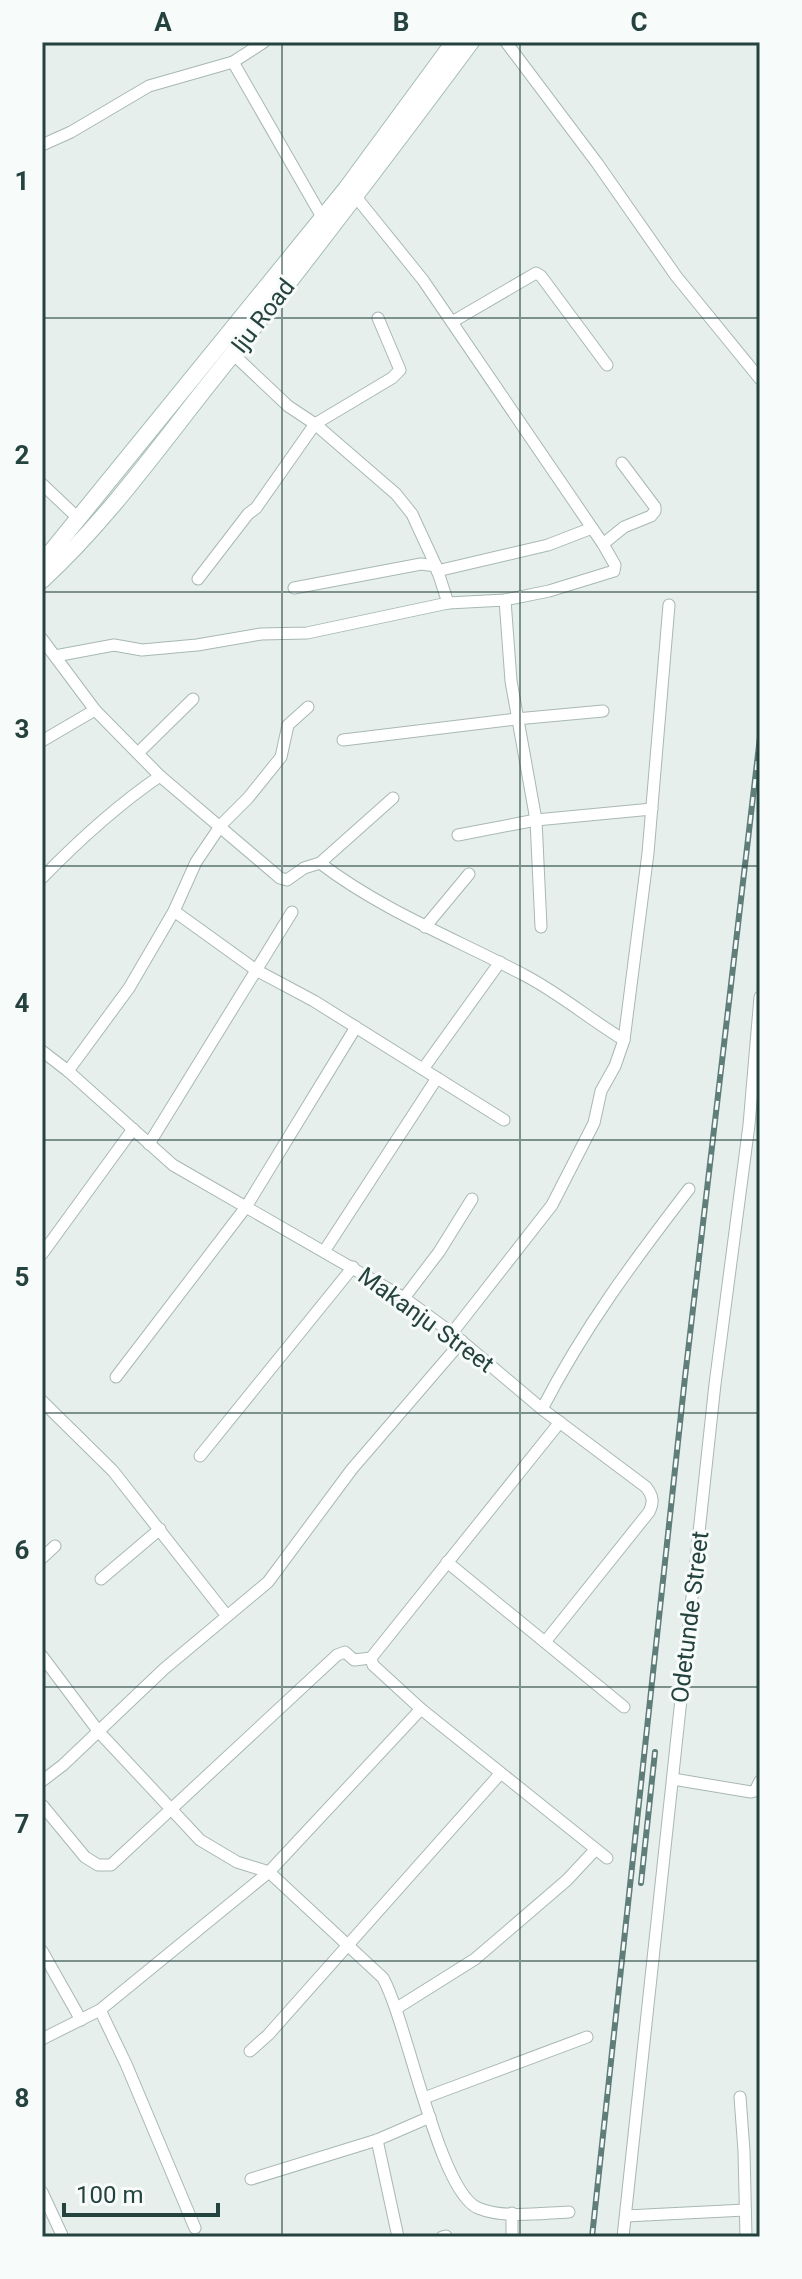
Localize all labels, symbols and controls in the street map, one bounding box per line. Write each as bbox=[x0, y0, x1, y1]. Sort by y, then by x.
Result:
text: A bbox=[154, 7, 172, 37]
text: B bbox=[393, 7, 409, 37]
text: C bbox=[630, 7, 648, 37]
text: 1 bbox=[15, 166, 29, 196]
street label: Iju Road bbox=[225, 273, 301, 359]
text: 2 bbox=[15, 440, 29, 470]
text: 3 bbox=[15, 714, 29, 744]
text: 4 bbox=[15, 988, 30, 1018]
street label: Makanju Street bbox=[353, 1261, 499, 1379]
text: 5 bbox=[15, 1262, 29, 1292]
street label: Odetunde Street bbox=[666, 1529, 714, 1704]
text: 6 bbox=[15, 1535, 30, 1565]
text: 7 bbox=[15, 1809, 29, 1839]
text: 8 bbox=[15, 2083, 29, 2113]
scale bar bbox=[64, 2167, 218, 2217]
text: 100 m bbox=[76, 2181, 143, 2209]

